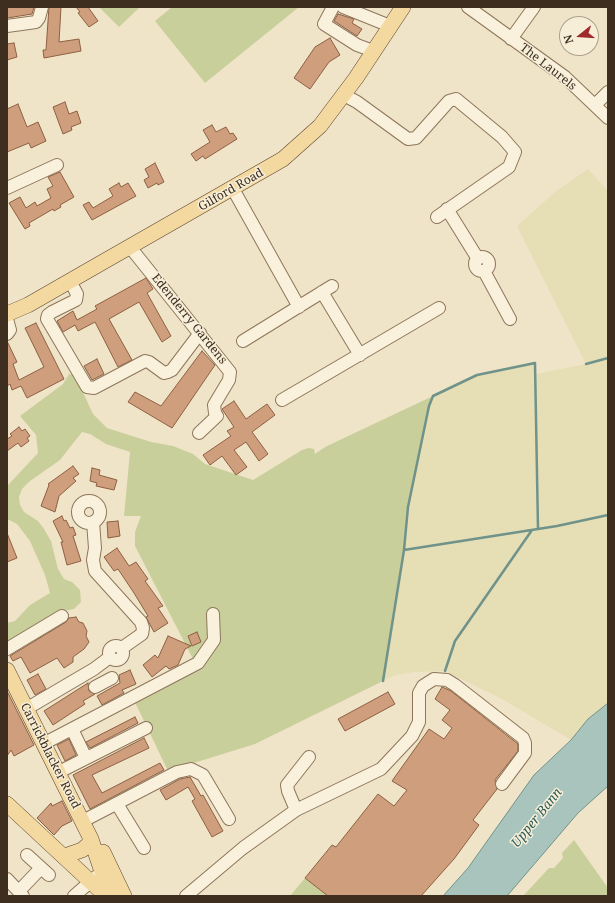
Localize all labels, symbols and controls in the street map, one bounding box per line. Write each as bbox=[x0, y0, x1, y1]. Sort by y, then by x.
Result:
north arrow bbox=[559, 16, 599, 56]
text: N bbox=[560, 33, 576, 46]
street label: The Laurels bbox=[517, 41, 579, 93]
street label: Gilford Road bbox=[196, 166, 266, 214]
street label: Edenderry Gardens bbox=[148, 271, 230, 367]
street label: Carrickblacker Road bbox=[17, 701, 83, 811]
water label: Upper Bann bbox=[508, 785, 566, 851]

